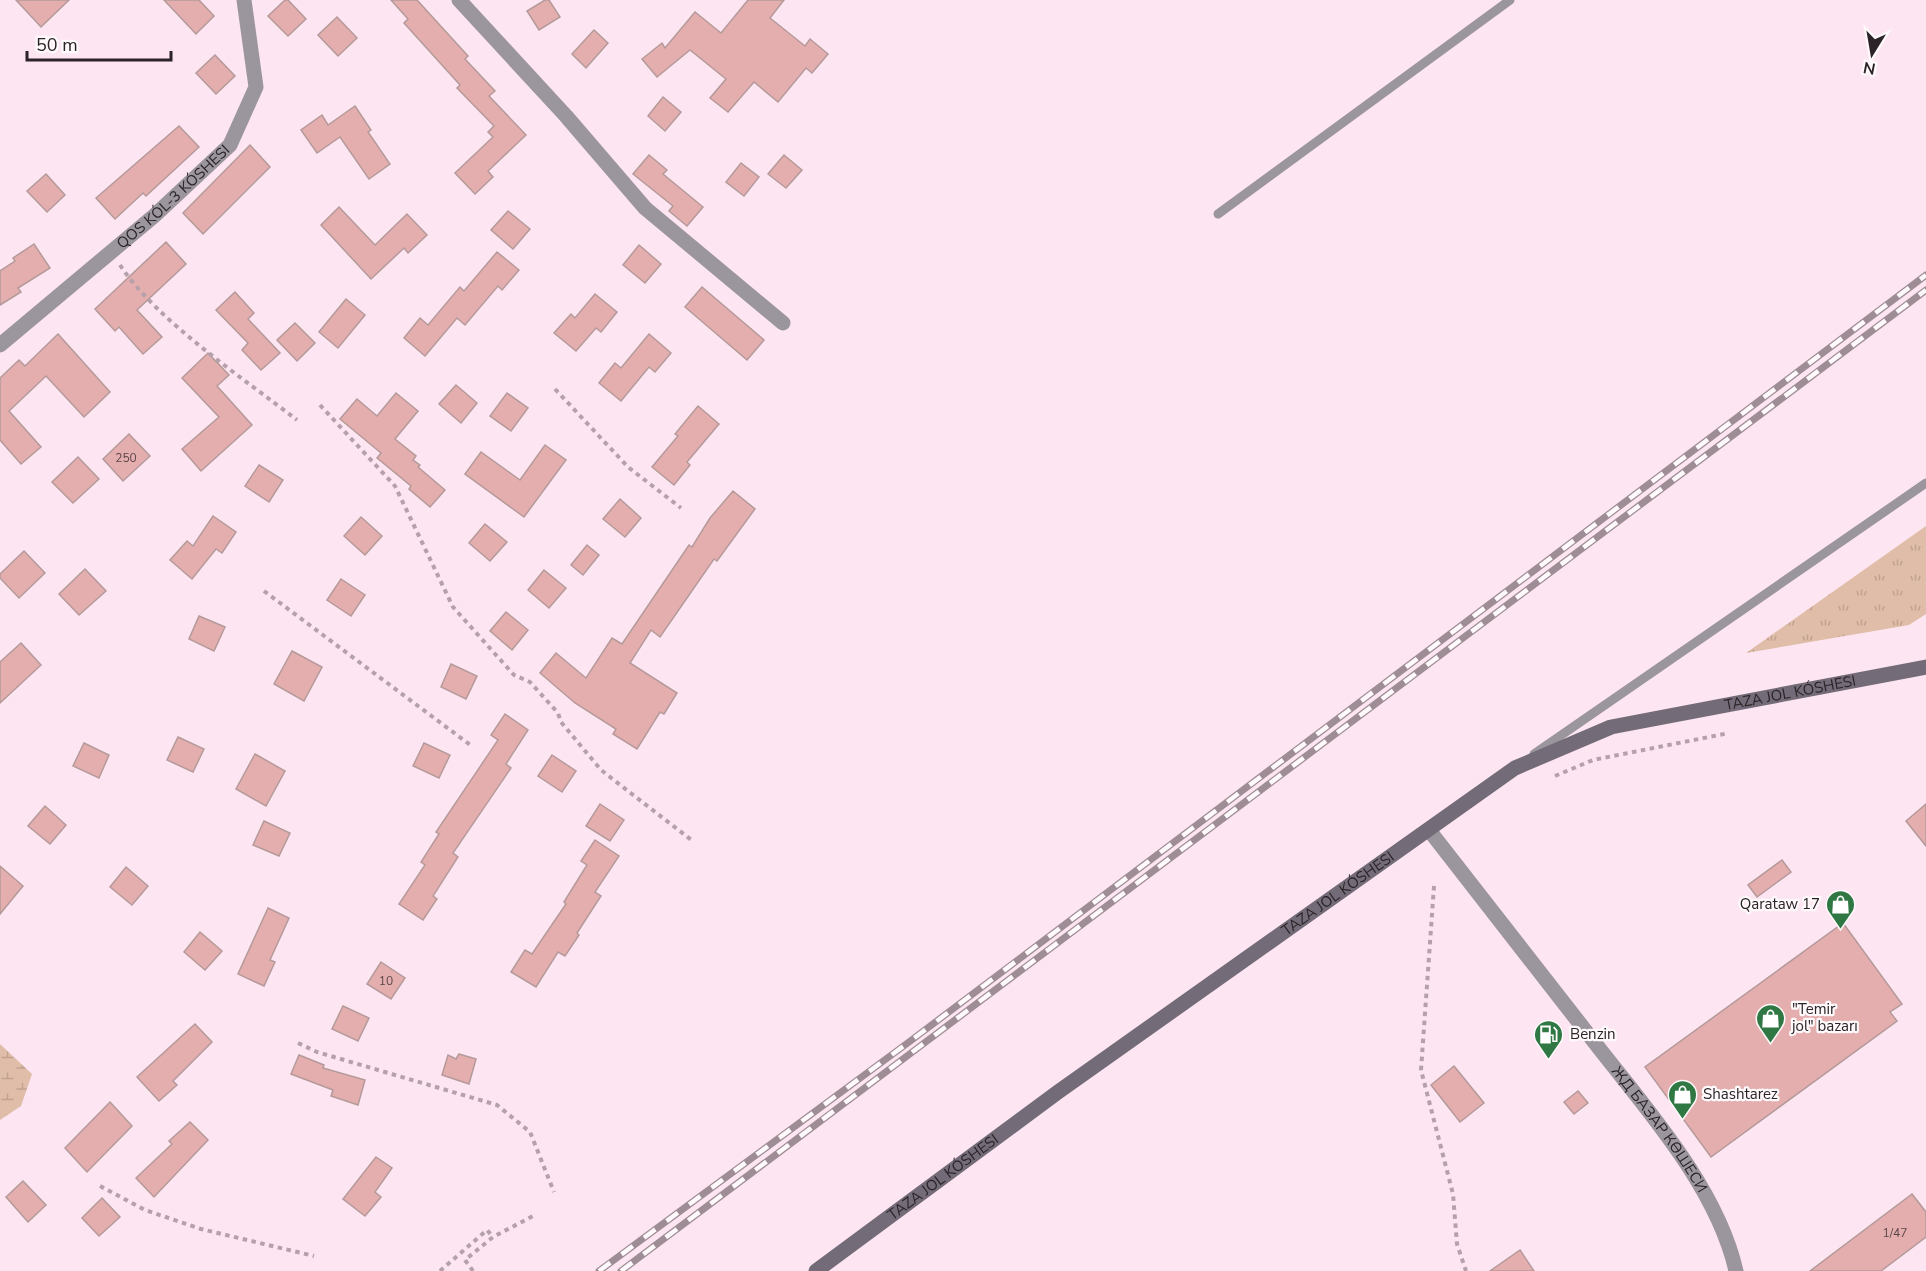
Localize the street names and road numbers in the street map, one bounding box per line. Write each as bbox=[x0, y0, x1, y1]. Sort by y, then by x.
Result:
street label: QOS KÓL-3 KÓSHESI bbox=[112, 140, 234, 253]
street label: TAZA JOL KÓSHESI bbox=[1723, 671, 1858, 715]
street label: TAZA JOL KÓSHESI bbox=[1278, 847, 1398, 940]
street label: ЖД БАЗАР КӨШЕСИ bbox=[1607, 1062, 1712, 1196]
street label: TAZA JOL KÓSHESI bbox=[883, 1129, 1003, 1225]

